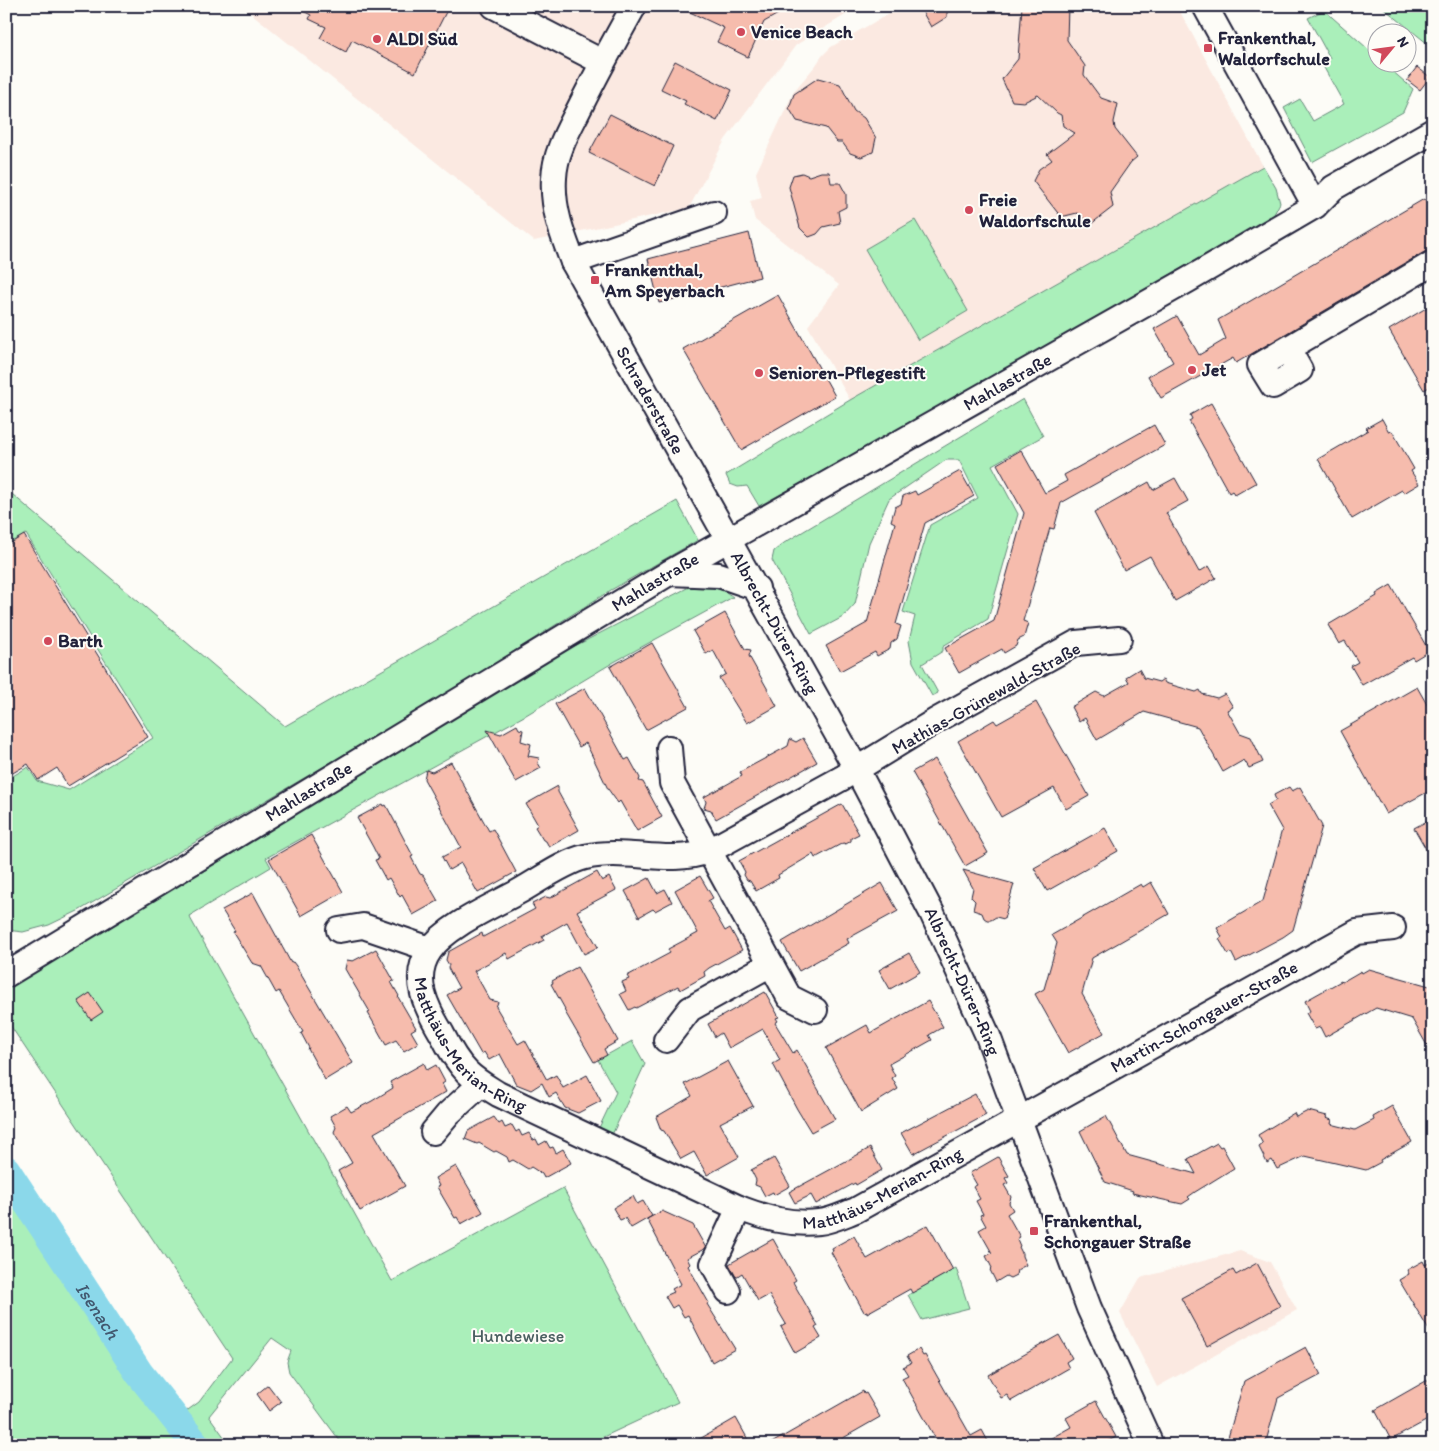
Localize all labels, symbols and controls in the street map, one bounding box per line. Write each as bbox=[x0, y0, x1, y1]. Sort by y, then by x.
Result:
place label: Venice Beach bbox=[751, 21, 853, 43]
north arrow bbox=[1366, 22, 1416, 72]
marker: Venice Beach bbox=[735, 26, 747, 38]
place label: Frankenthal, Waldorfschule bbox=[1218, 27, 1330, 70]
place label: ALDI Süd bbox=[386, 28, 459, 50]
marker: ALDI Süd bbox=[371, 33, 383, 45]
text: N bbox=[1393, 34, 1413, 50]
marker: Frankenthal, Waldorfschule bbox=[1202, 42, 1214, 54]
place label: Freie Waldorfschule bbox=[979, 189, 1091, 232]
marker: Freie Waldorfschule bbox=[963, 204, 975, 216]
place label: Frankenthal, Am Speyerbach bbox=[604, 259, 725, 302]
marker: Frankenthal, Am Speyerbach bbox=[589, 274, 601, 286]
street label: Schraderstraße bbox=[611, 342, 689, 458]
street label: Mahlastraße bbox=[959, 348, 1055, 416]
place label: Jet bbox=[1201, 359, 1226, 381]
place label: Senioren-Pflegestift bbox=[769, 362, 926, 384]
marker: Jet bbox=[1186, 364, 1198, 376]
marker: Senioren-Pflegestift bbox=[753, 367, 765, 379]
street label: Mahlastraße bbox=[607, 547, 703, 616]
street label: Albrecht-Dürer-Ring bbox=[726, 547, 824, 699]
place label: Barth bbox=[58, 630, 103, 652]
marker: Barth bbox=[42, 635, 54, 647]
street label: Mathias-Grünewald-Straße bbox=[888, 637, 1084, 759]
street label: Mahlastraße bbox=[261, 757, 356, 826]
street label: Albrecht-Dürer-Ring bbox=[920, 904, 1005, 1059]
street label: Martin-Schongauer-Straße bbox=[1107, 956, 1302, 1078]
street label: Matthäus-Merian-Ring bbox=[410, 976, 531, 1117]
street label: Matthäus-Merian-Ring bbox=[802, 1142, 967, 1234]
place label: Frankenthal, Schongauer Straße bbox=[1044, 1210, 1192, 1253]
marker: Frankenthal, Schongauer Straße bbox=[1028, 1225, 1040, 1237]
water label: Isenach bbox=[71, 1278, 125, 1344]
park label: Hundewiese bbox=[472, 1325, 564, 1347]

